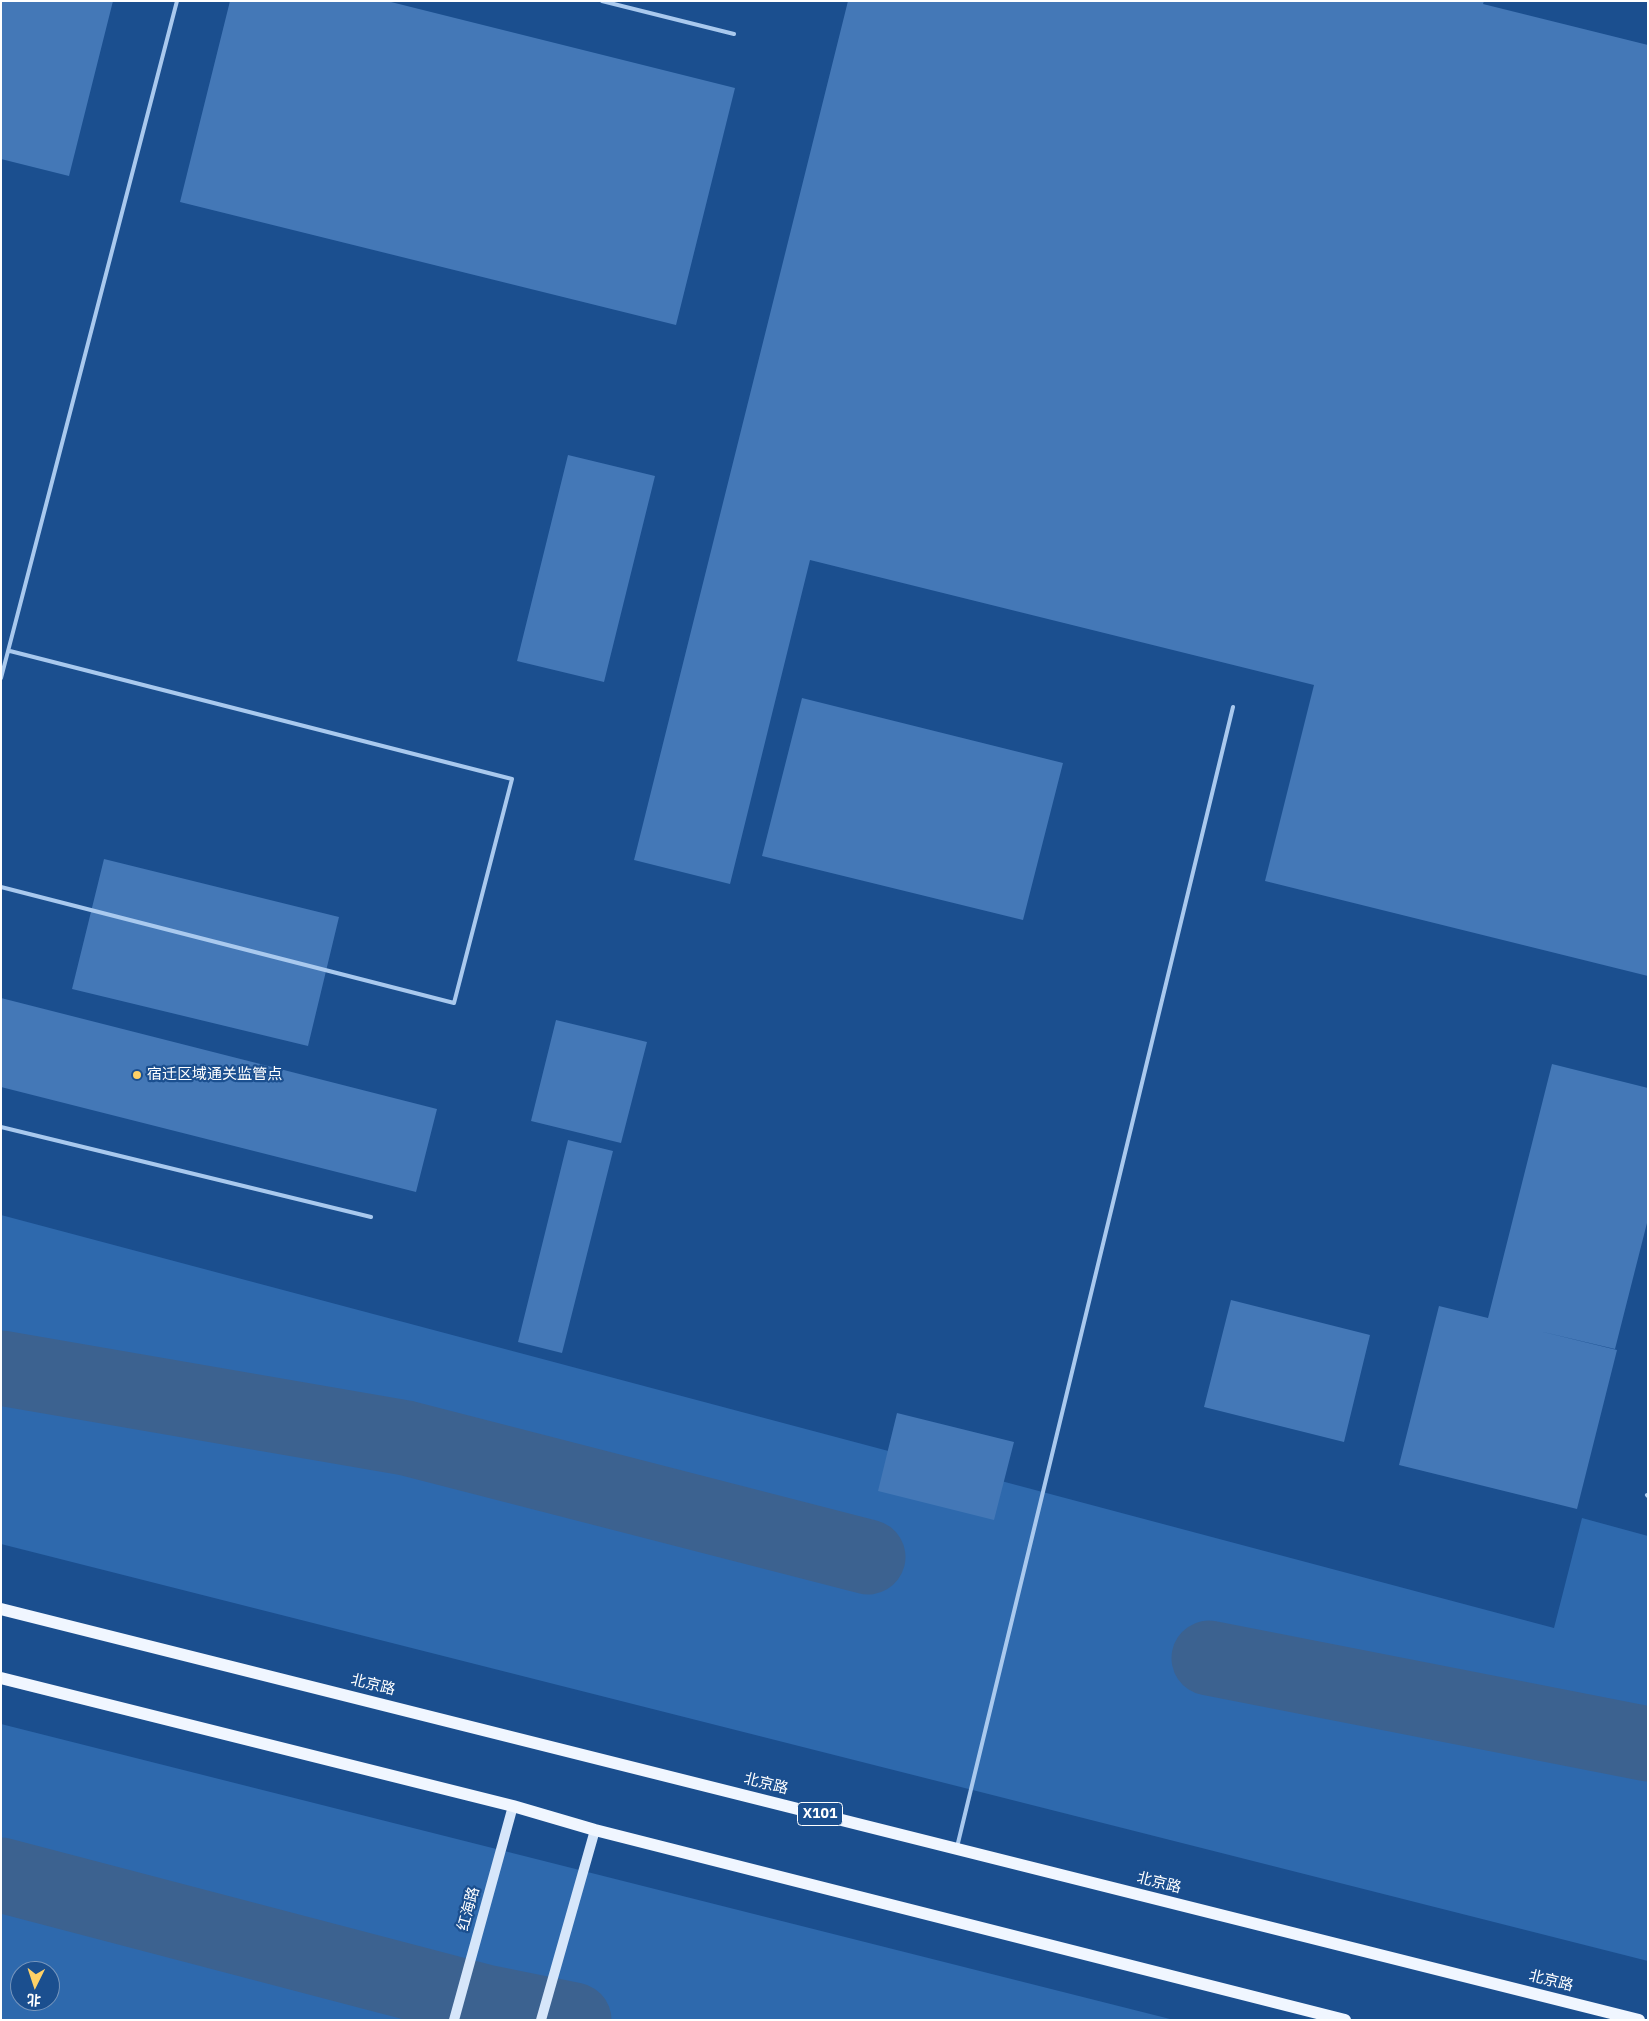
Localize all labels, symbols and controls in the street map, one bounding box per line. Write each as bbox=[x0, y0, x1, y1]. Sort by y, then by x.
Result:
place label: 宿迁区域通关监管点 bbox=[147, 1066, 282, 1084]
marker: 宿迁区域通关监管点 bbox=[131, 1069, 143, 1081]
street label: 北京路 bbox=[349, 1671, 397, 1699]
street label: 北京路 bbox=[742, 1770, 790, 1798]
road number: X101 bbox=[798, 1802, 842, 1826]
street label: 北京路 bbox=[1135, 1869, 1183, 1897]
street label: 红海路 bbox=[454, 1885, 484, 1933]
north arrow bbox=[10, 1961, 60, 2011]
street label: 北京路 bbox=[1527, 1967, 1575, 1995]
text: 北 bbox=[26, 1990, 42, 2009]

